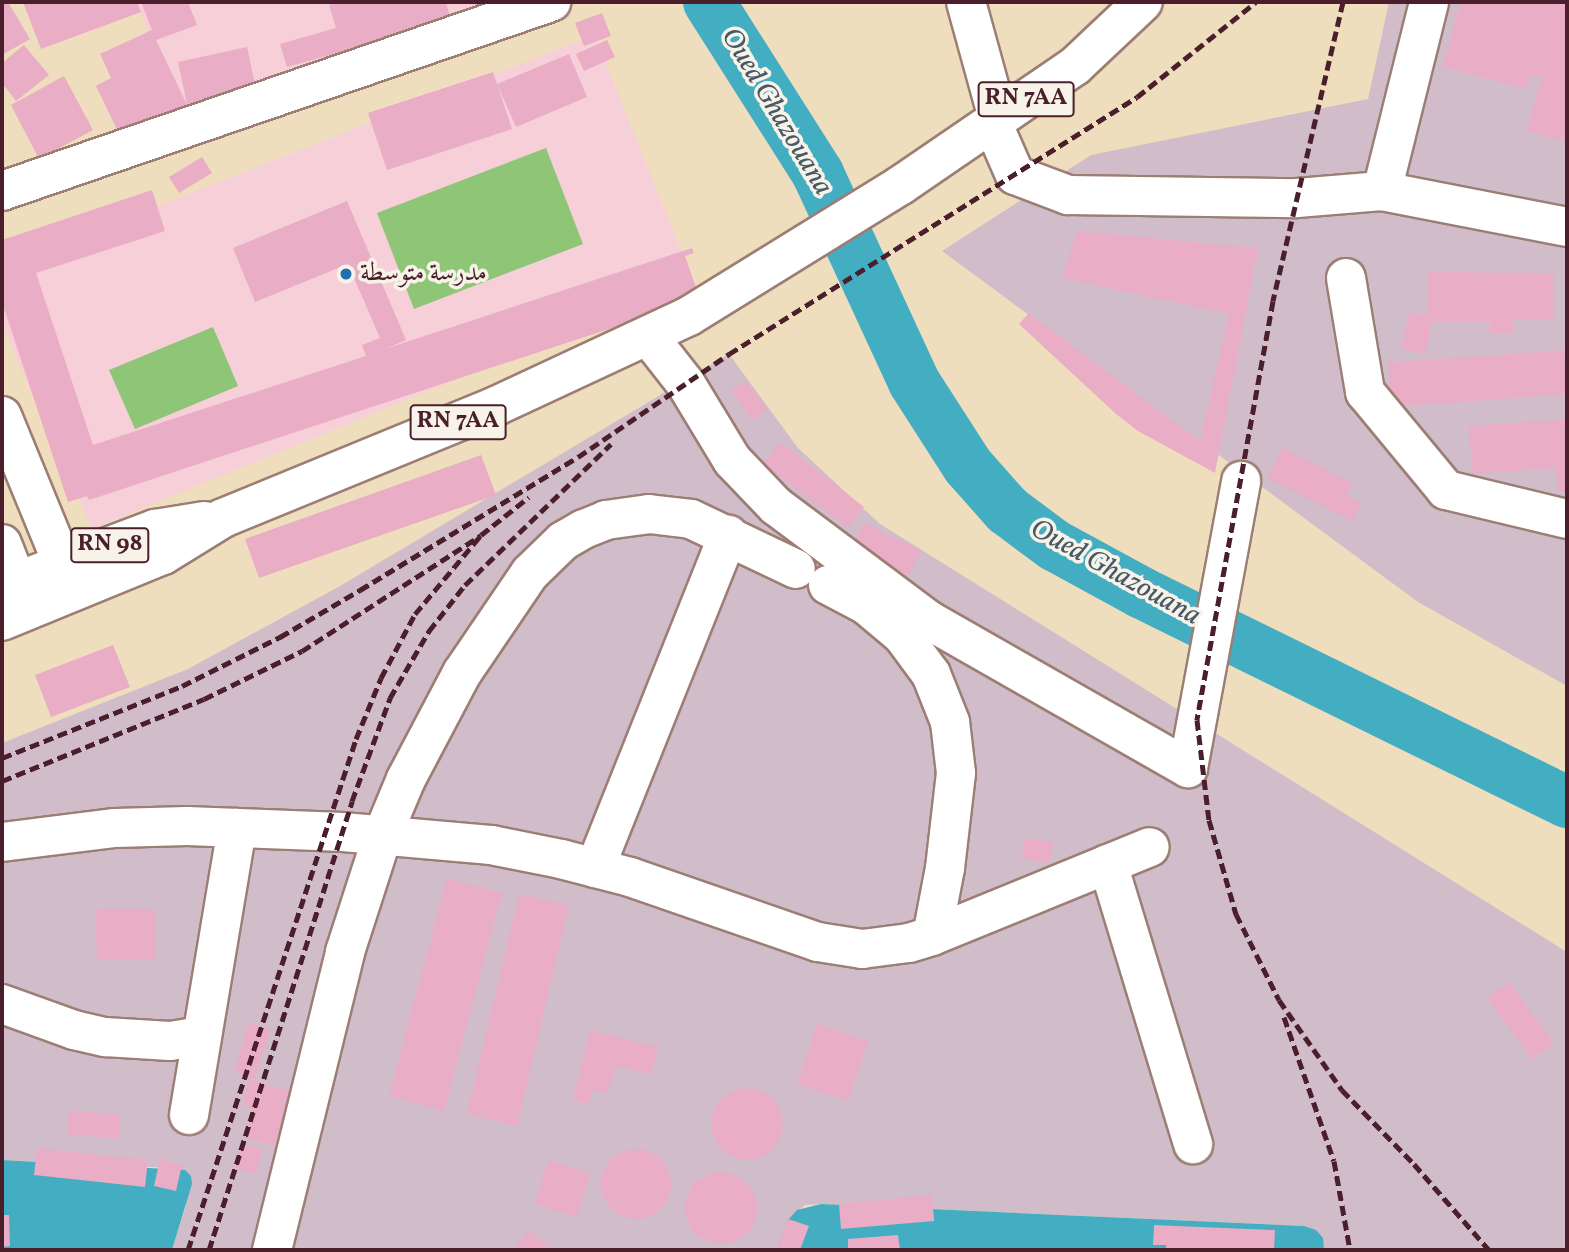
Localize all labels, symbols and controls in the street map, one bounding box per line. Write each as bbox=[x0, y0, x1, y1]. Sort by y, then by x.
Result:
water label: Oued Ghazouana bbox=[713, 22, 839, 202]
road number: RN 7AA bbox=[977, 78, 1075, 119]
place label: مدرسة متوسطة bbox=[360, 258, 487, 290]
marker: مدرسة متوسطة bbox=[338, 266, 354, 282]
road number: RN 7AA bbox=[409, 402, 507, 442]
water label: Oued Ghazouana bbox=[1024, 512, 1206, 634]
road number: RN 98 bbox=[70, 524, 150, 566]

